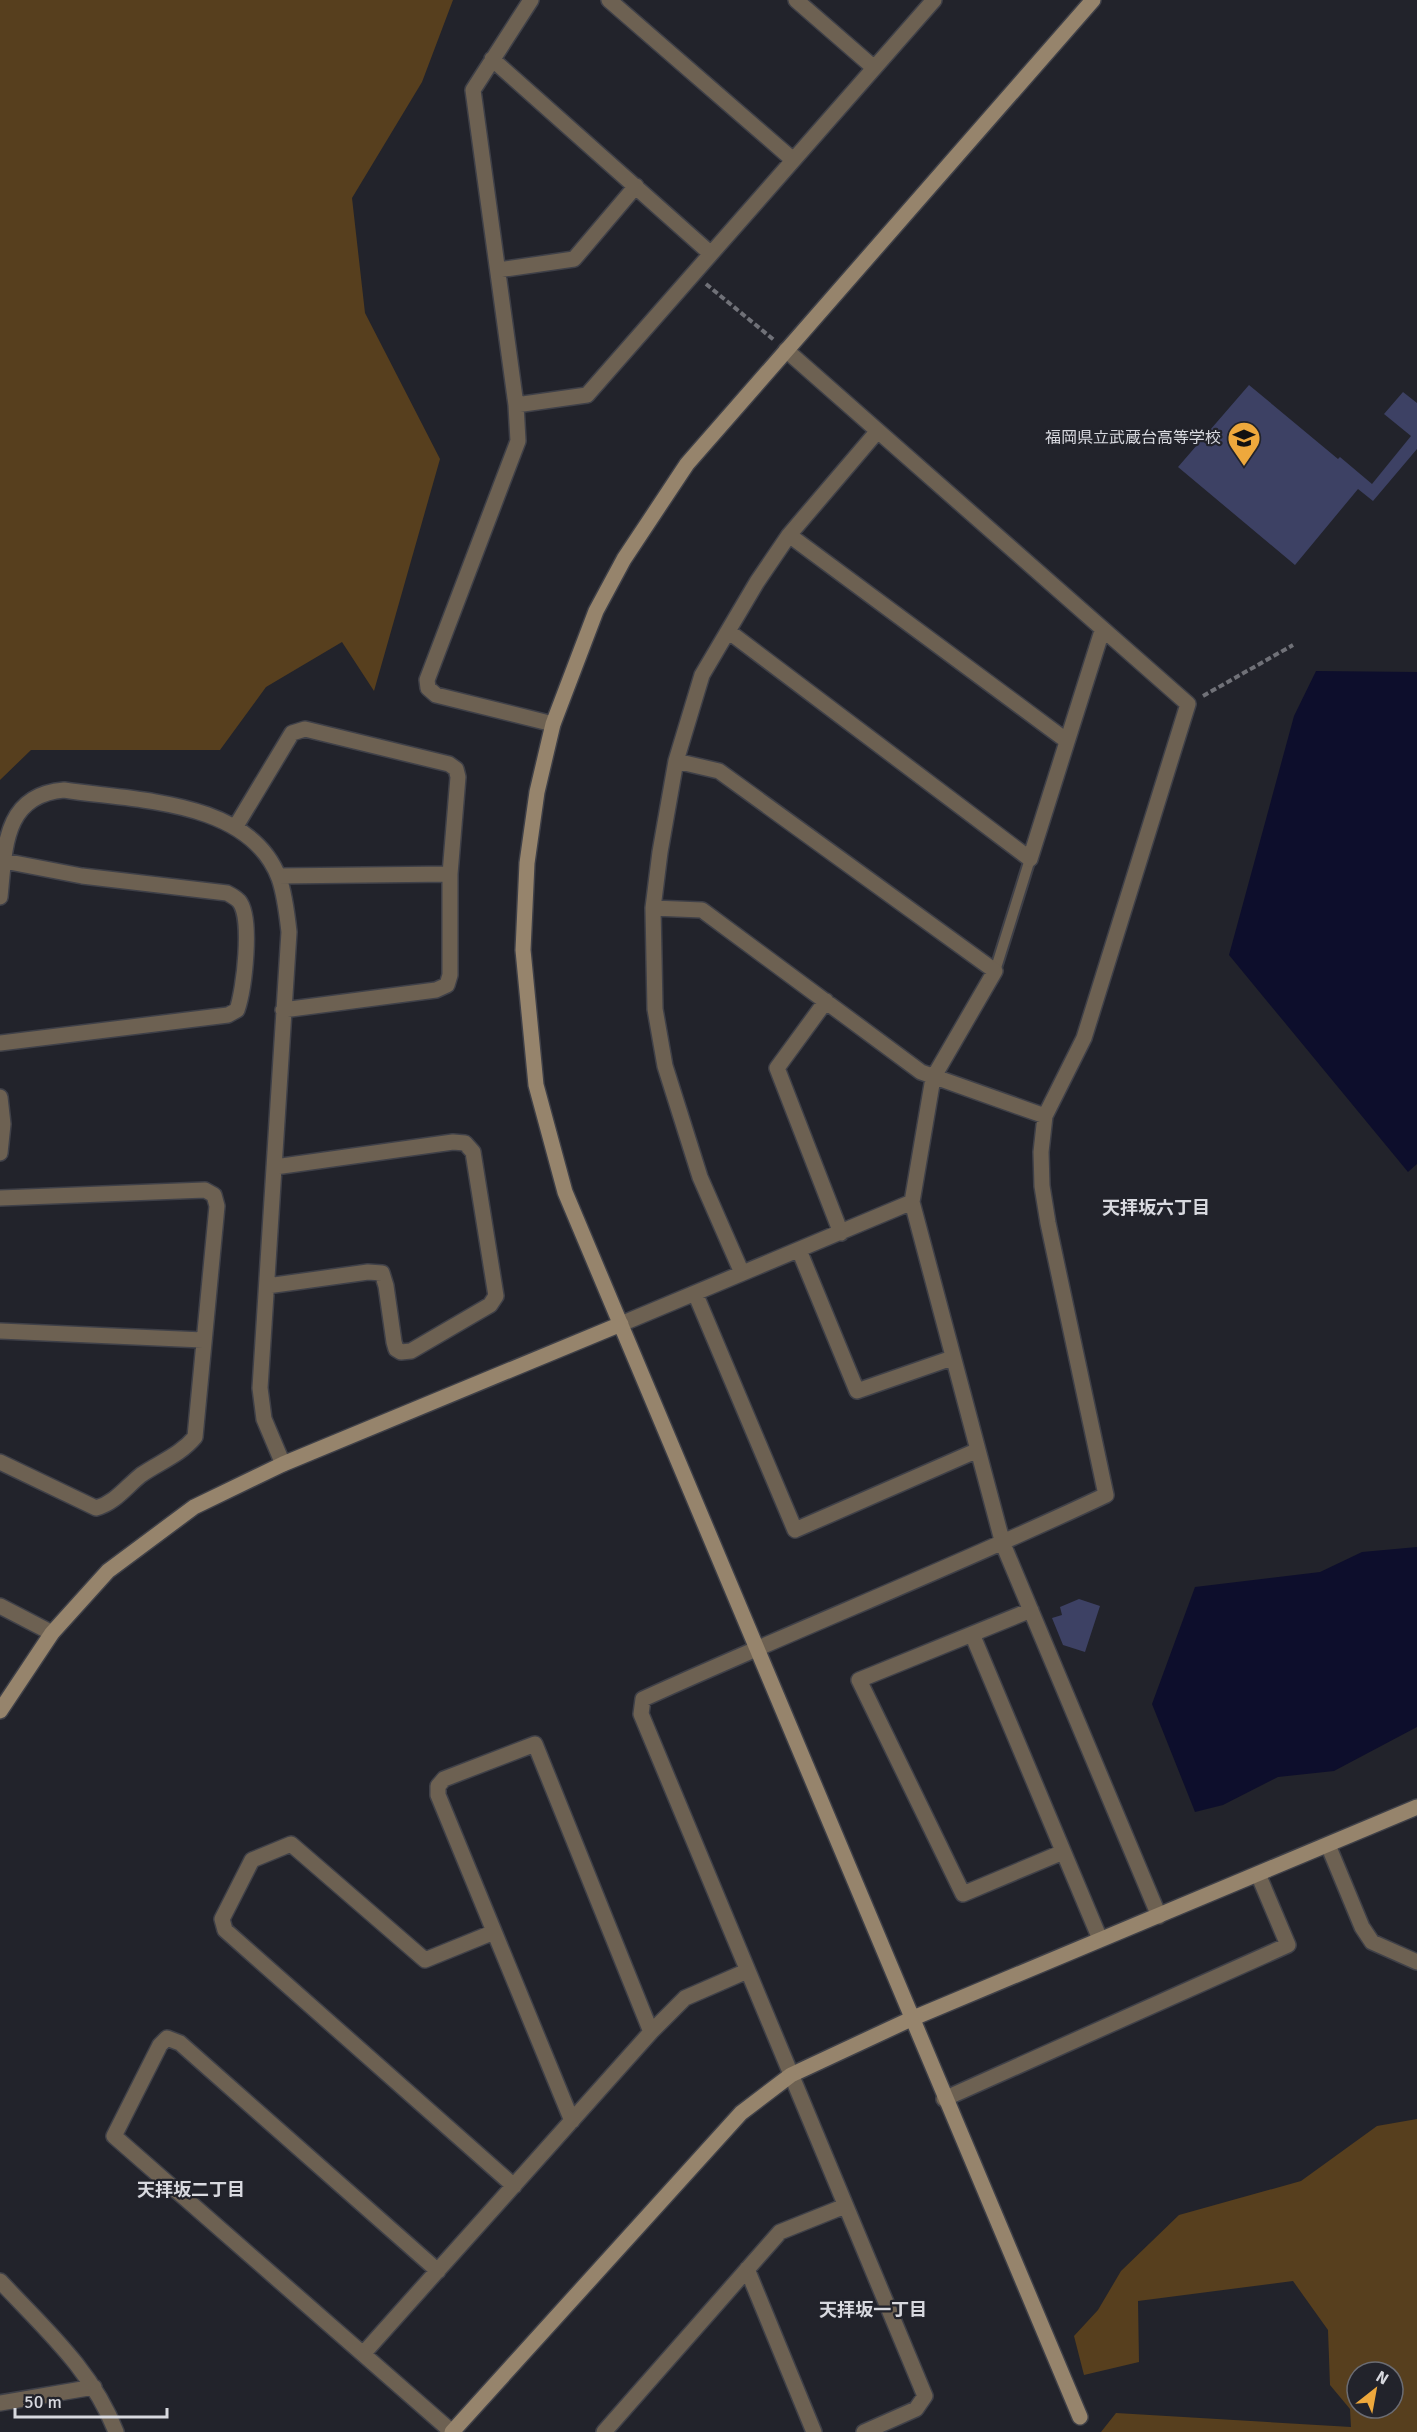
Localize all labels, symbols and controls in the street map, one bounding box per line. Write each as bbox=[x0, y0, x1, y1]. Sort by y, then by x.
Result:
school or university icon: 福岡県立武蔵台高等学校 bbox=[1226, 420, 1262, 467]
place label: 福岡県立武蔵台高等学校 bbox=[1045, 428, 1221, 448]
district label: 天拝坂六丁目 bbox=[1102, 1197, 1210, 1219]
district label: 天拝坂二丁目 bbox=[137, 2179, 245, 2201]
district label: 天拝坂一丁目 bbox=[819, 2299, 927, 2321]
north arrow bbox=[1345, 2360, 1405, 2420]
text: N bbox=[1372, 2367, 1392, 2389]
scale bar bbox=[15, 2381, 166, 2419]
text: 50 m bbox=[24, 2391, 62, 2413]

